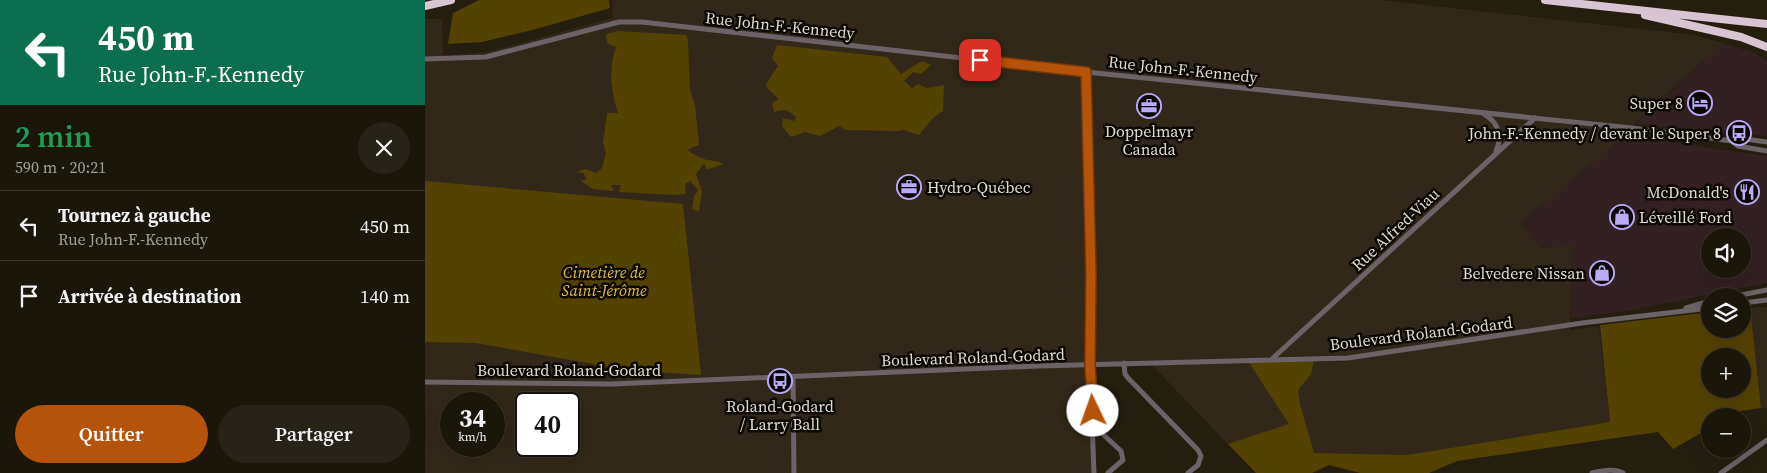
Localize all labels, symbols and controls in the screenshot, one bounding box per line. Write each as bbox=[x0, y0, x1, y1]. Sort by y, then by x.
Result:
street label: Rue John-F.-Kennedy bbox=[704, 6, 857, 44]
text: 450 m bbox=[98, 14, 194, 62]
icon: left bbox=[15, 20, 80, 85]
pin bbox=[959, 39, 1001, 81]
icon: arrive bbox=[966, 46, 994, 74]
street label: Rue John-F.-Kennedy bbox=[1107, 50, 1260, 88]
text: Rue John-F.-Kennedy bbox=[98, 59, 304, 89]
hotel icon: Super 8 bbox=[1687, 90, 1713, 116]
place label: Super 8 bbox=[1630, 92, 1683, 114]
office icon: Doppelmayr Canada bbox=[1136, 93, 1162, 119]
text: 2 min bbox=[15, 116, 92, 157]
place label: Doppelmayr Canada bbox=[1105, 120, 1194, 160]
bus stop icon: John-F.-Kennedy / devant le Super 8 bbox=[1726, 120, 1752, 146]
button: close bbox=[358, 122, 410, 174]
place label: John-F.-Kennedy / devant le Super 8 bbox=[1467, 122, 1721, 144]
text: 590 m · 20:21 bbox=[15, 156, 106, 178]
office icon: Hydro-Québec bbox=[896, 174, 922, 200]
place label: Hydro-Québec bbox=[927, 176, 1031, 198]
restaurant icon: McDonald's bbox=[1734, 179, 1760, 205]
place label: McDonald's bbox=[1646, 181, 1729, 203]
street label: Rue Alfred-Viau bbox=[1346, 183, 1444, 275]
text: Tournez à gauche bbox=[58, 202, 211, 228]
shop icon: Léveillé Ford bbox=[1609, 204, 1635, 230]
place label: Léveillé Ford bbox=[1639, 206, 1732, 228]
icon: left bbox=[15, 212, 43, 240]
text: 450 m bbox=[360, 213, 410, 239]
text: Rue John-F.-Kennedy bbox=[58, 228, 208, 250]
map controls bbox=[1701, 228, 1751, 458]
button: sound bbox=[1701, 228, 1751, 278]
shop icon: Belvedere Nissan bbox=[1589, 260, 1615, 286]
park label: Cimetière de Saint-Jérôme bbox=[561, 261, 647, 301]
place label: Belvedere Nissan bbox=[1463, 262, 1585, 284]
icon: arrive bbox=[15, 282, 43, 310]
text: Arrivée à destination bbox=[58, 283, 241, 309]
text: 140 m bbox=[360, 283, 410, 309]
button: layers bbox=[1701, 288, 1751, 338]
street label: Boulevard Roland-Godard bbox=[1328, 311, 1514, 355]
street label: Boulevard Roland-Godard bbox=[881, 343, 1065, 371]
button: + bbox=[1701, 348, 1751, 398]
street label: Boulevard Roland-Godard bbox=[477, 359, 661, 381]
bus stop icon: Roland-Godard / Larry Ball bbox=[767, 368, 793, 394]
position arrow bbox=[1066, 384, 1118, 436]
speed limit sign: 40 bbox=[515, 392, 580, 457]
place label: Roland-Godard / Larry Ball bbox=[726, 395, 834, 435]
text: 34 bbox=[459, 401, 486, 435]
button: Quitter bbox=[15, 405, 208, 463]
button: Partager bbox=[218, 405, 410, 463]
button: − bbox=[1701, 408, 1751, 458]
text: km/h bbox=[458, 429, 487, 445]

